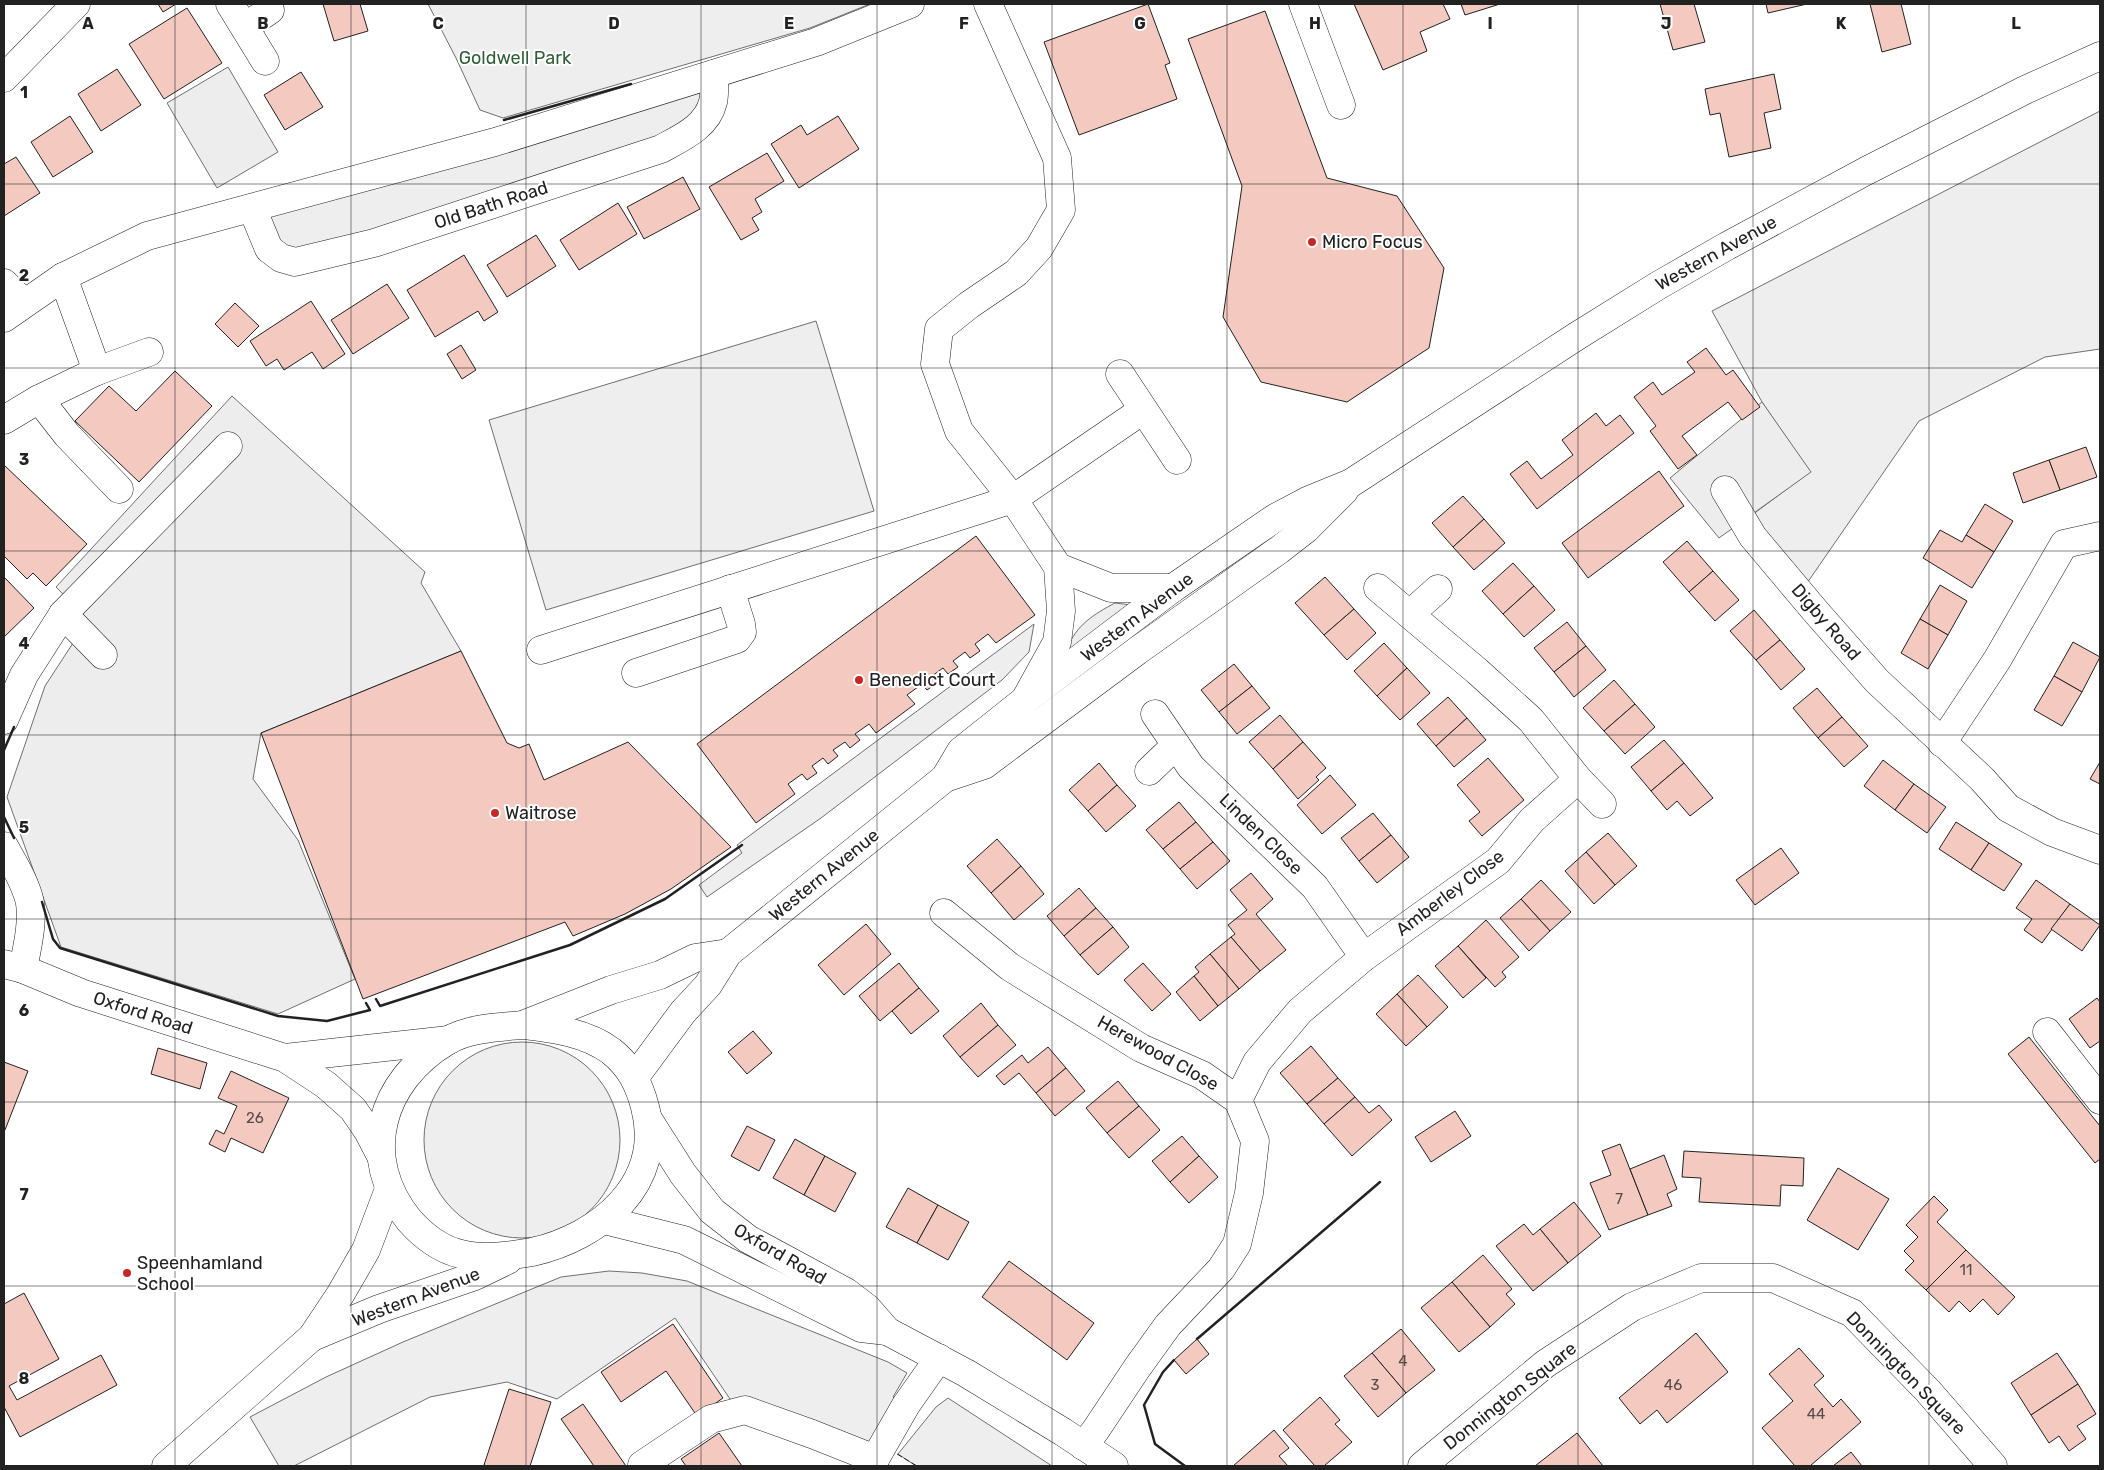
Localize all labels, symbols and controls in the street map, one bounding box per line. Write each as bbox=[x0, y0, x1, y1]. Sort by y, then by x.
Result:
text: A bbox=[82, 14, 94, 33]
text: B bbox=[257, 14, 269, 33]
text: C bbox=[432, 14, 444, 33]
text: D bbox=[608, 14, 620, 33]
text: E bbox=[784, 14, 794, 33]
text: F bbox=[959, 14, 969, 33]
text: G bbox=[1134, 14, 1146, 33]
text: H bbox=[1309, 14, 1321, 33]
text: I bbox=[1487, 14, 1493, 33]
text: J bbox=[1661, 14, 1671, 33]
text: K bbox=[1836, 14, 1847, 33]
text: L bbox=[2011, 14, 2021, 33]
park label: Goldwell Park bbox=[459, 47, 572, 69]
text: 1 bbox=[20, 83, 28, 102]
street label: Old Bath Road bbox=[431, 176, 551, 234]
street label: Western Avenue bbox=[1652, 211, 1780, 295]
place label: Micro Focus bbox=[1322, 231, 1423, 253]
marker: Micro Focus bbox=[1306, 236, 1318, 248]
text: 2 bbox=[19, 266, 29, 285]
text: 3 bbox=[19, 450, 29, 469]
street label: Western Avenue bbox=[1076, 568, 1198, 666]
street label: Digby Road bbox=[1787, 579, 1865, 665]
text: 4 bbox=[19, 634, 30, 653]
place label: Benedict Court bbox=[869, 669, 996, 691]
marker: Benedict Court bbox=[853, 674, 865, 686]
street label: Linden Close bbox=[1215, 789, 1307, 879]
place label: Waitrose bbox=[505, 802, 577, 824]
marker: Waitrose bbox=[489, 807, 501, 819]
text: 5 bbox=[19, 818, 29, 837]
street label: Western Avenue bbox=[765, 824, 883, 926]
street label: Amberley Close bbox=[1392, 845, 1508, 941]
street label: Oxford Road bbox=[90, 987, 196, 1039]
text: 6 bbox=[19, 1001, 29, 1020]
street label: Herewood Close bbox=[1093, 1011, 1223, 1095]
house number: 26 bbox=[246, 1109, 264, 1127]
text: 7 bbox=[19, 1185, 29, 1204]
house number: 7 bbox=[1615, 1190, 1623, 1208]
street label: Oxford Road bbox=[730, 1219, 830, 1289]
place label: Speenhamland School bbox=[137, 1252, 263, 1295]
house number: 11 bbox=[1960, 1261, 1972, 1279]
street label: Western Avenue bbox=[349, 1263, 483, 1331]
marker: Speenhamland School bbox=[121, 1267, 133, 1279]
street label: Donnington Square bbox=[1842, 1307, 1970, 1439]
street label: Donnington Square bbox=[1439, 1337, 1581, 1455]
house number: 4 bbox=[1398, 1352, 1408, 1370]
text: 8 bbox=[19, 1369, 30, 1388]
house number: 3 bbox=[1370, 1376, 1380, 1394]
house number: 46 bbox=[1664, 1376, 1682, 1394]
house number: 44 bbox=[1807, 1405, 1825, 1423]

